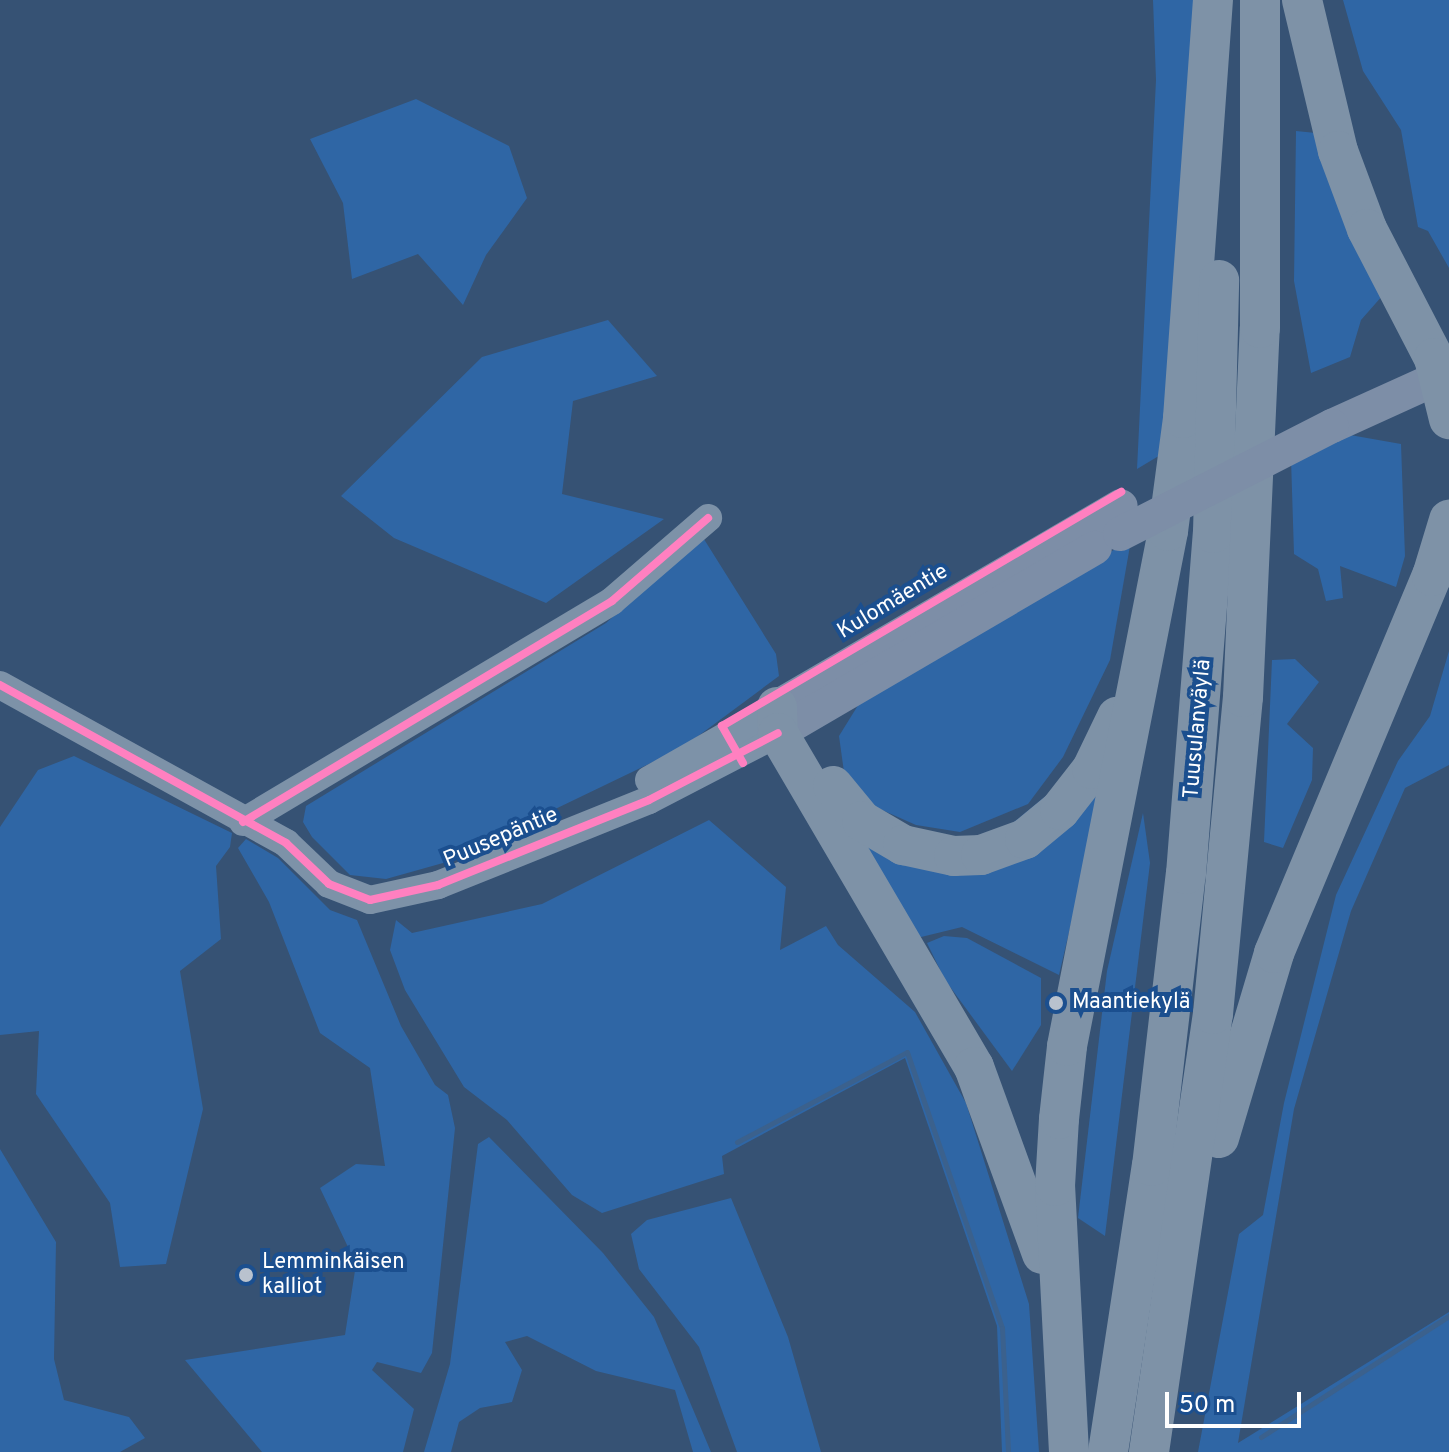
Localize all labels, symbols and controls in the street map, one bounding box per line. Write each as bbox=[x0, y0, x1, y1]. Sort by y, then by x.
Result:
street label: Kulomäentie bbox=[833, 559, 953, 645]
street label: Tuusulanväylä bbox=[1179, 658, 1217, 800]
street label: Puusepäntie bbox=[440, 802, 562, 874]
place label: Maantiekylä bbox=[1072, 990, 1190, 1016]
marker: Maantiekylä bbox=[1047, 994, 1065, 1012]
place label: Lemminkäisen kalliot bbox=[262, 1249, 405, 1300]
marker: Lemminkäisen kalliot bbox=[237, 1266, 255, 1284]
scale bar bbox=[1169, 1376, 1305, 1426]
text: 50 m bbox=[1179, 1391, 1235, 1421]

